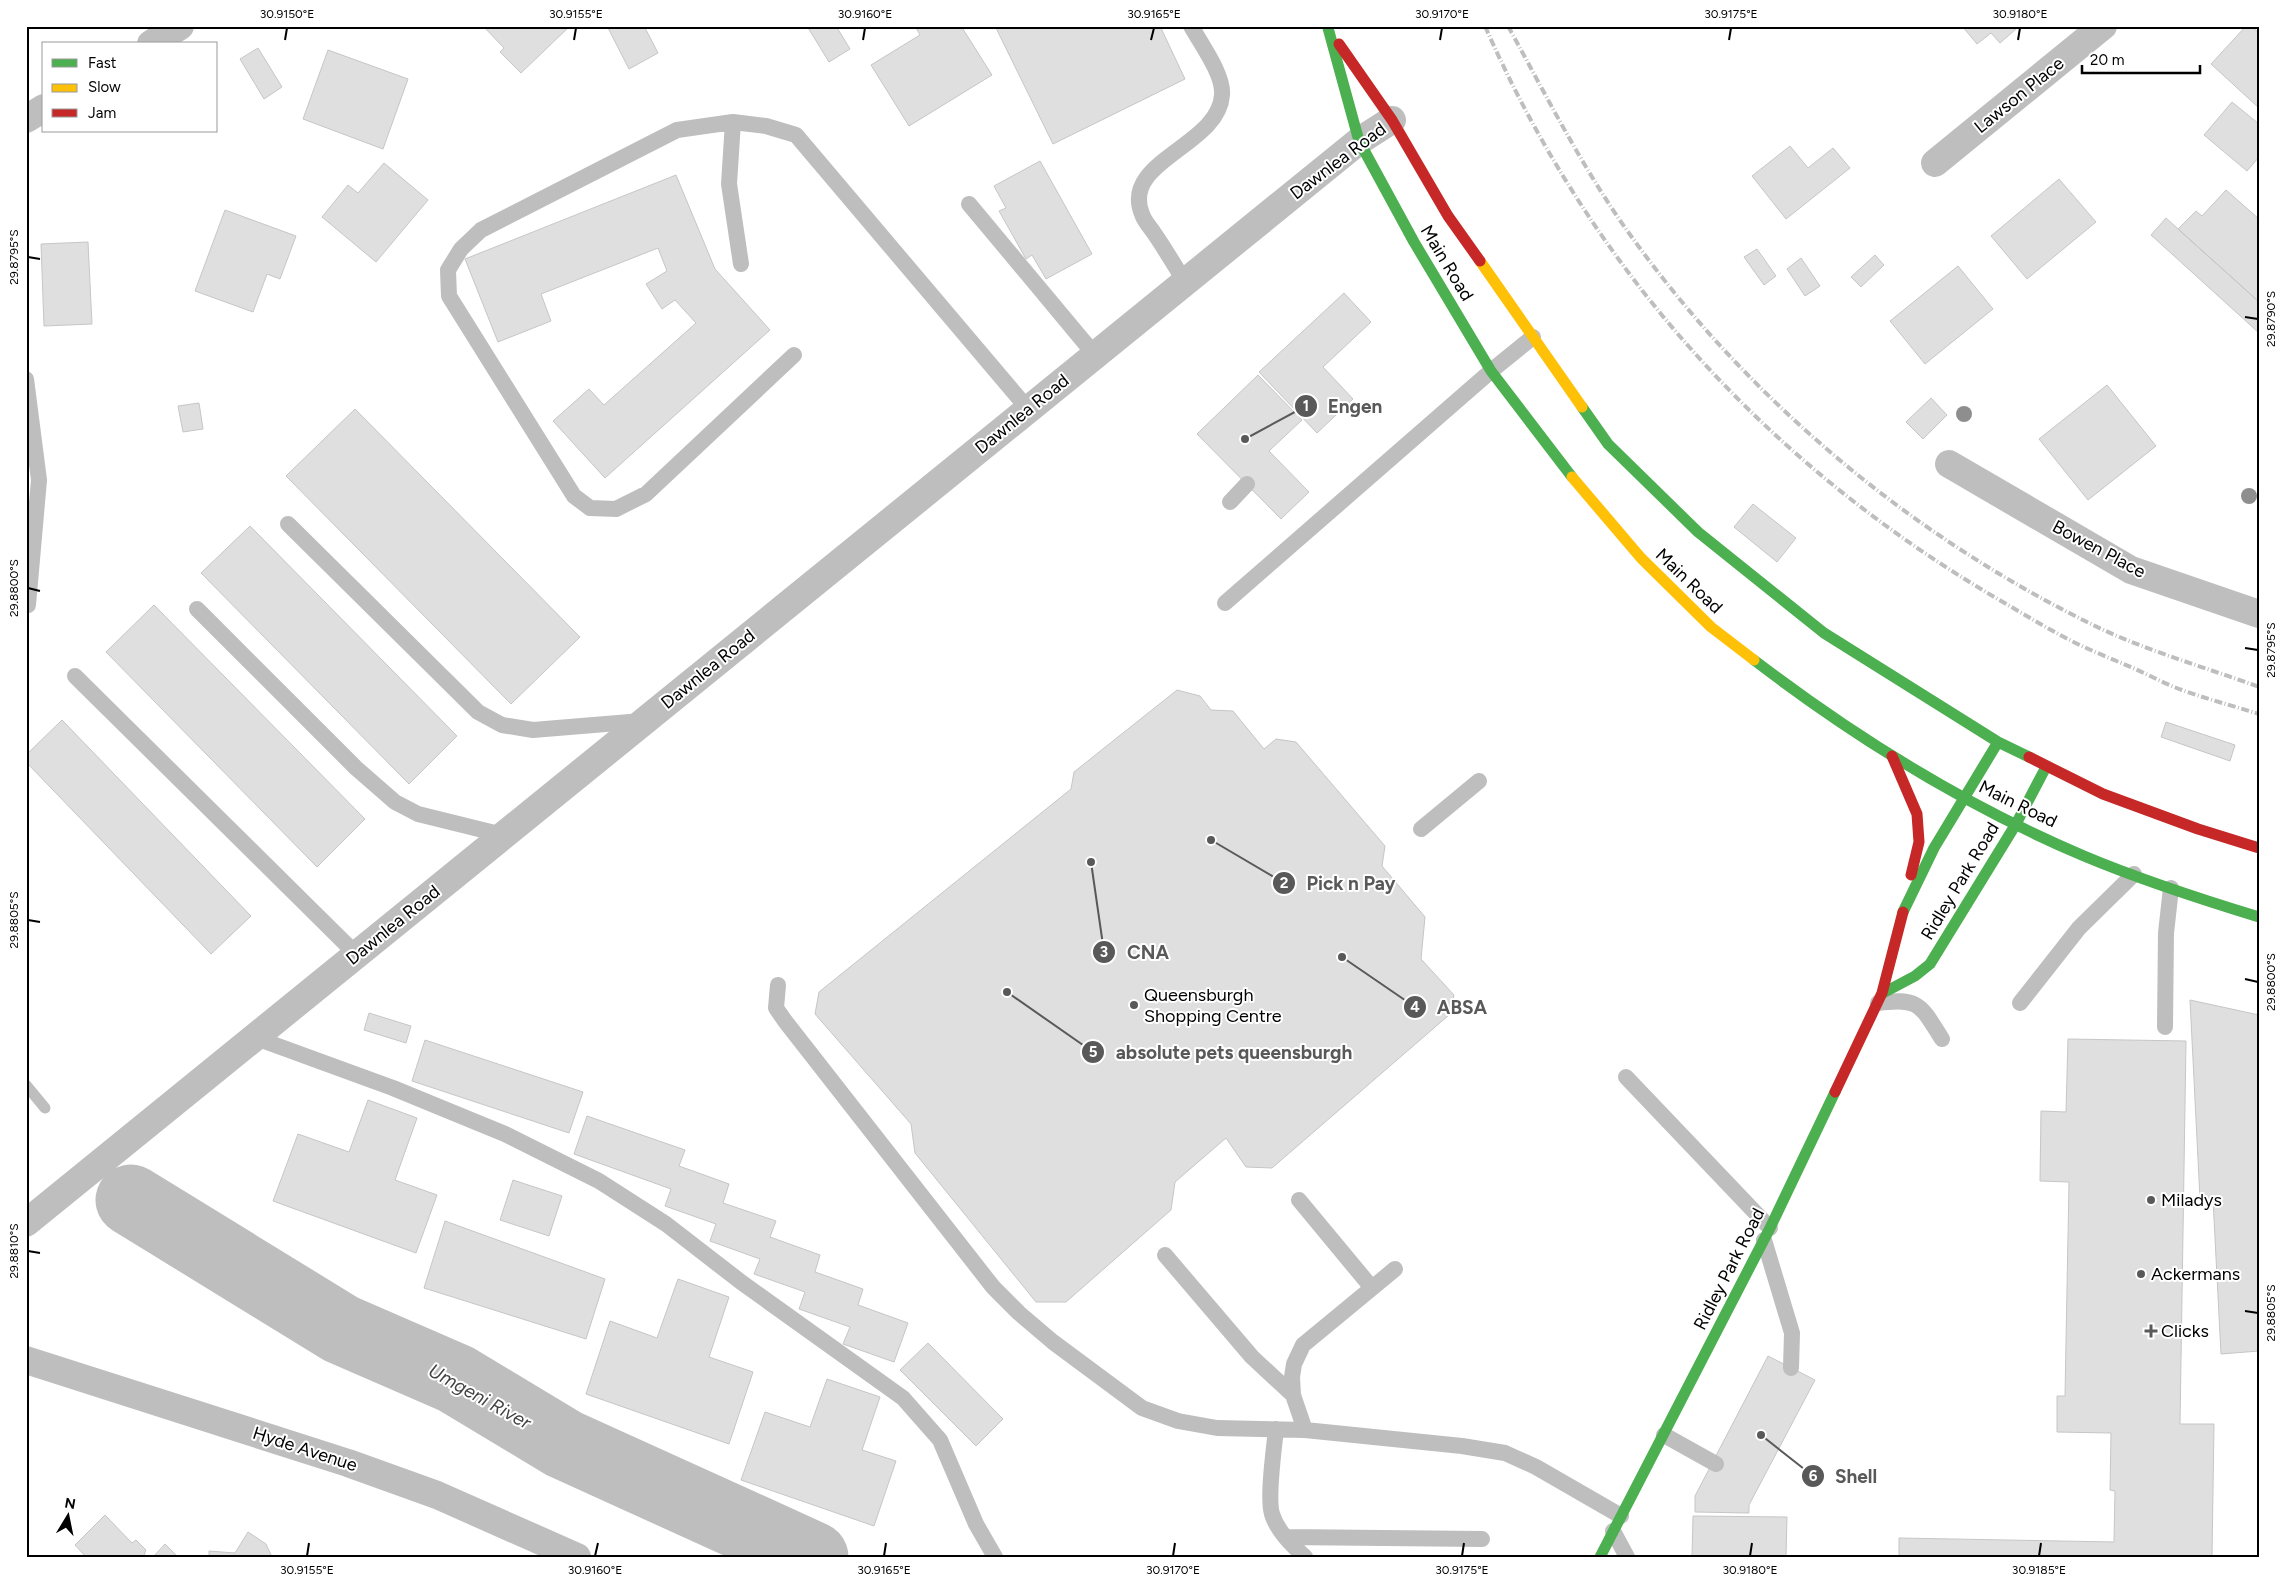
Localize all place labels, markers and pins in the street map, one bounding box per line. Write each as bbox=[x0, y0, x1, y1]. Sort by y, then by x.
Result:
callout: Engen bbox=[1293, 389, 1393, 423]
callout: Pick n Pay bbox=[1272, 866, 1406, 900]
callout: CNA bbox=[1092, 935, 1179, 969]
place label: Queensburgh Shopping Centre bbox=[1144, 984, 1282, 1027]
callout: ABSA bbox=[1402, 990, 1498, 1024]
marker: Queensburgh Shopping Centre bbox=[1128, 999, 1140, 1011]
callout: absolute pets queensburgh bbox=[1080, 1035, 1362, 1069]
place label: Miladys bbox=[2161, 1189, 2222, 1211]
marker: Miladys bbox=[2145, 1194, 2157, 1206]
place label: Ackermans bbox=[2151, 1263, 2240, 1285]
marker: Ackermans bbox=[2135, 1268, 2147, 1280]
place label: Clicks bbox=[2161, 1320, 2209, 1342]
marker: Clicks bbox=[2145, 1325, 2157, 1337]
callout: Shell bbox=[1800, 1459, 1887, 1493]

